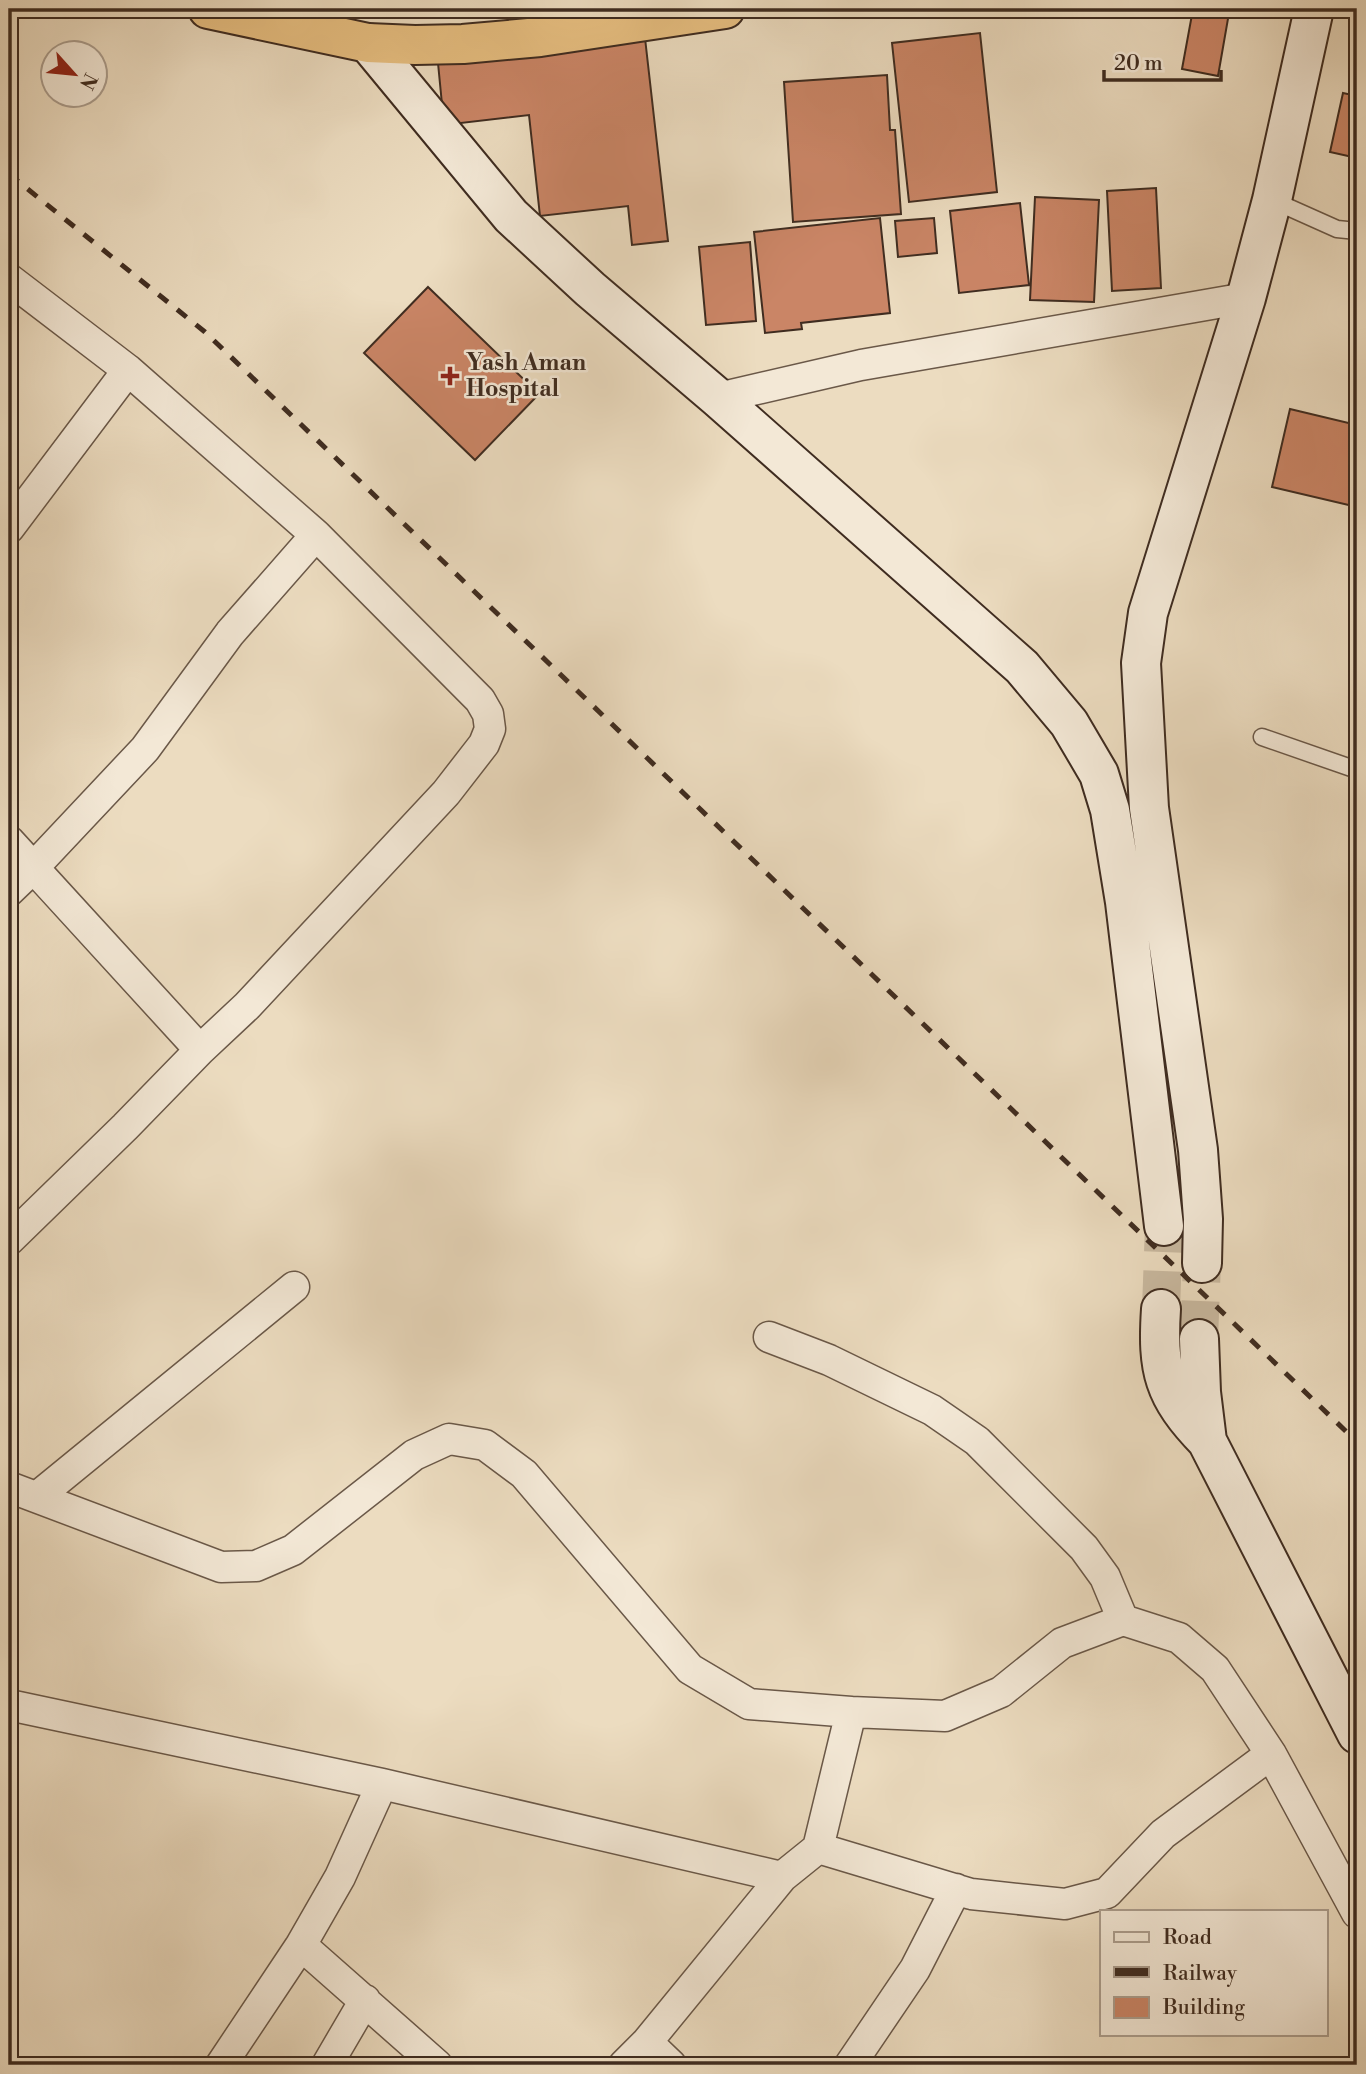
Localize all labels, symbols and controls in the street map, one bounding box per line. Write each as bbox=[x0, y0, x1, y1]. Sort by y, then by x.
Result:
north arrow bbox=[38, 38, 108, 108]
scale bar bbox=[1104, 38, 1221, 82]
text: 20 m bbox=[1114, 51, 1163, 77]
text: N bbox=[74, 69, 102, 93]
place label: Yash Aman Hospital bbox=[466, 349, 586, 403]
marker: Yash Aman Hospital bbox=[440, 366, 460, 386]
legend bbox=[1100, 1910, 1328, 2036]
text: Road bbox=[1163, 1925, 1212, 1951]
text: Railway bbox=[1163, 1961, 1238, 1987]
text: Building bbox=[1162, 1995, 1245, 2021]

